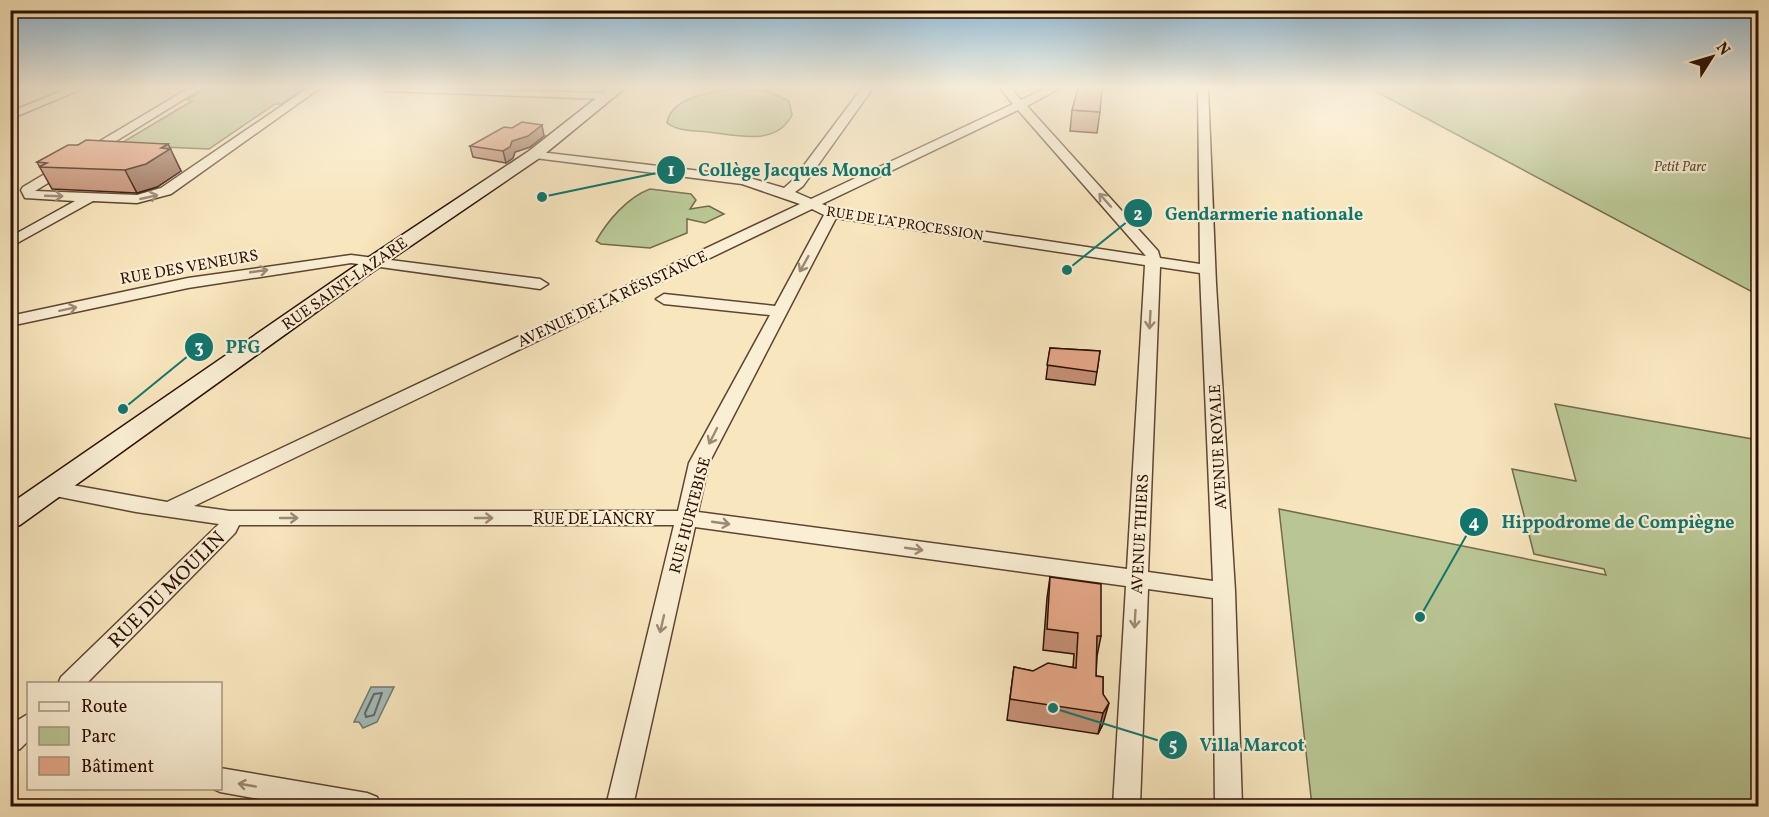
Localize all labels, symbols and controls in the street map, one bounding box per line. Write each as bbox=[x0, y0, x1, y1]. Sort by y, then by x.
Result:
north arrow bbox=[1682, 27, 1742, 87]
text: N bbox=[1710, 38, 1735, 61]
callout: Collège Jacques Monod bbox=[656, 152, 903, 188]
park label: Petit Parc bbox=[1654, 158, 1706, 177]
text: 1 bbox=[667, 159, 675, 184]
text: Collège Jacques Monod bbox=[698, 159, 892, 184]
one-way arrow bbox=[43, 190, 63, 201]
one-way arrow bbox=[139, 190, 158, 202]
one-way arrow bbox=[1098, 193, 1112, 208]
callout: Gendarmerie nationale bbox=[1123, 195, 1375, 231]
street label: RUE DE LA PROCESSION bbox=[825, 203, 985, 246]
text: 2 bbox=[1133, 203, 1143, 228]
text: Gendarmerie nationale bbox=[1165, 203, 1363, 228]
street label: RUE SAINT-LAZARE bbox=[278, 233, 412, 336]
street label: RUE DES VENEURS bbox=[118, 245, 260, 291]
street label: AVENUE DE LA RÉSISTANCE bbox=[514, 246, 712, 354]
one-way arrow bbox=[798, 255, 810, 272]
one-way arrow bbox=[249, 266, 268, 277]
one-way arrow bbox=[58, 303, 77, 314]
one-way arrow bbox=[1144, 309, 1155, 329]
callout: PFG bbox=[184, 329, 273, 365]
text: 3 bbox=[194, 336, 204, 361]
text: PFG bbox=[226, 336, 261, 361]
street label: AVENUE ROYALE bbox=[1205, 383, 1233, 510]
one-way arrow bbox=[707, 427, 718, 445]
street label: RUE HURTEBISE bbox=[665, 455, 717, 576]
street label: AVENUE THIERS bbox=[1127, 473, 1155, 595]
callout: Hippodrome de Compiègne bbox=[1459, 504, 1746, 540]
street label: RUE DE LANCRY bbox=[533, 509, 655, 531]
text: 4 bbox=[1469, 511, 1480, 536]
text: Hippodrome de Compiègne bbox=[1502, 511, 1734, 536]
one-way arrow bbox=[278, 512, 298, 524]
one-way arrow bbox=[473, 512, 493, 524]
one-way arrow bbox=[710, 518, 730, 529]
street label: RUE DU MOULIN bbox=[103, 526, 232, 655]
one-way arrow bbox=[903, 544, 923, 555]
one-way arrow bbox=[1130, 609, 1141, 629]
one-way arrow bbox=[655, 614, 667, 633]
legend bbox=[27, 682, 222, 790]
text: Route bbox=[81, 695, 127, 720]
text: Parc bbox=[81, 725, 116, 750]
callout: Villa Marcot bbox=[1158, 727, 1317, 763]
text: 5 bbox=[1169, 734, 1177, 759]
text: Villa Marcot bbox=[1200, 734, 1305, 759]
text: Bâtiment bbox=[81, 755, 154, 780]
one-way arrow bbox=[238, 779, 258, 790]

